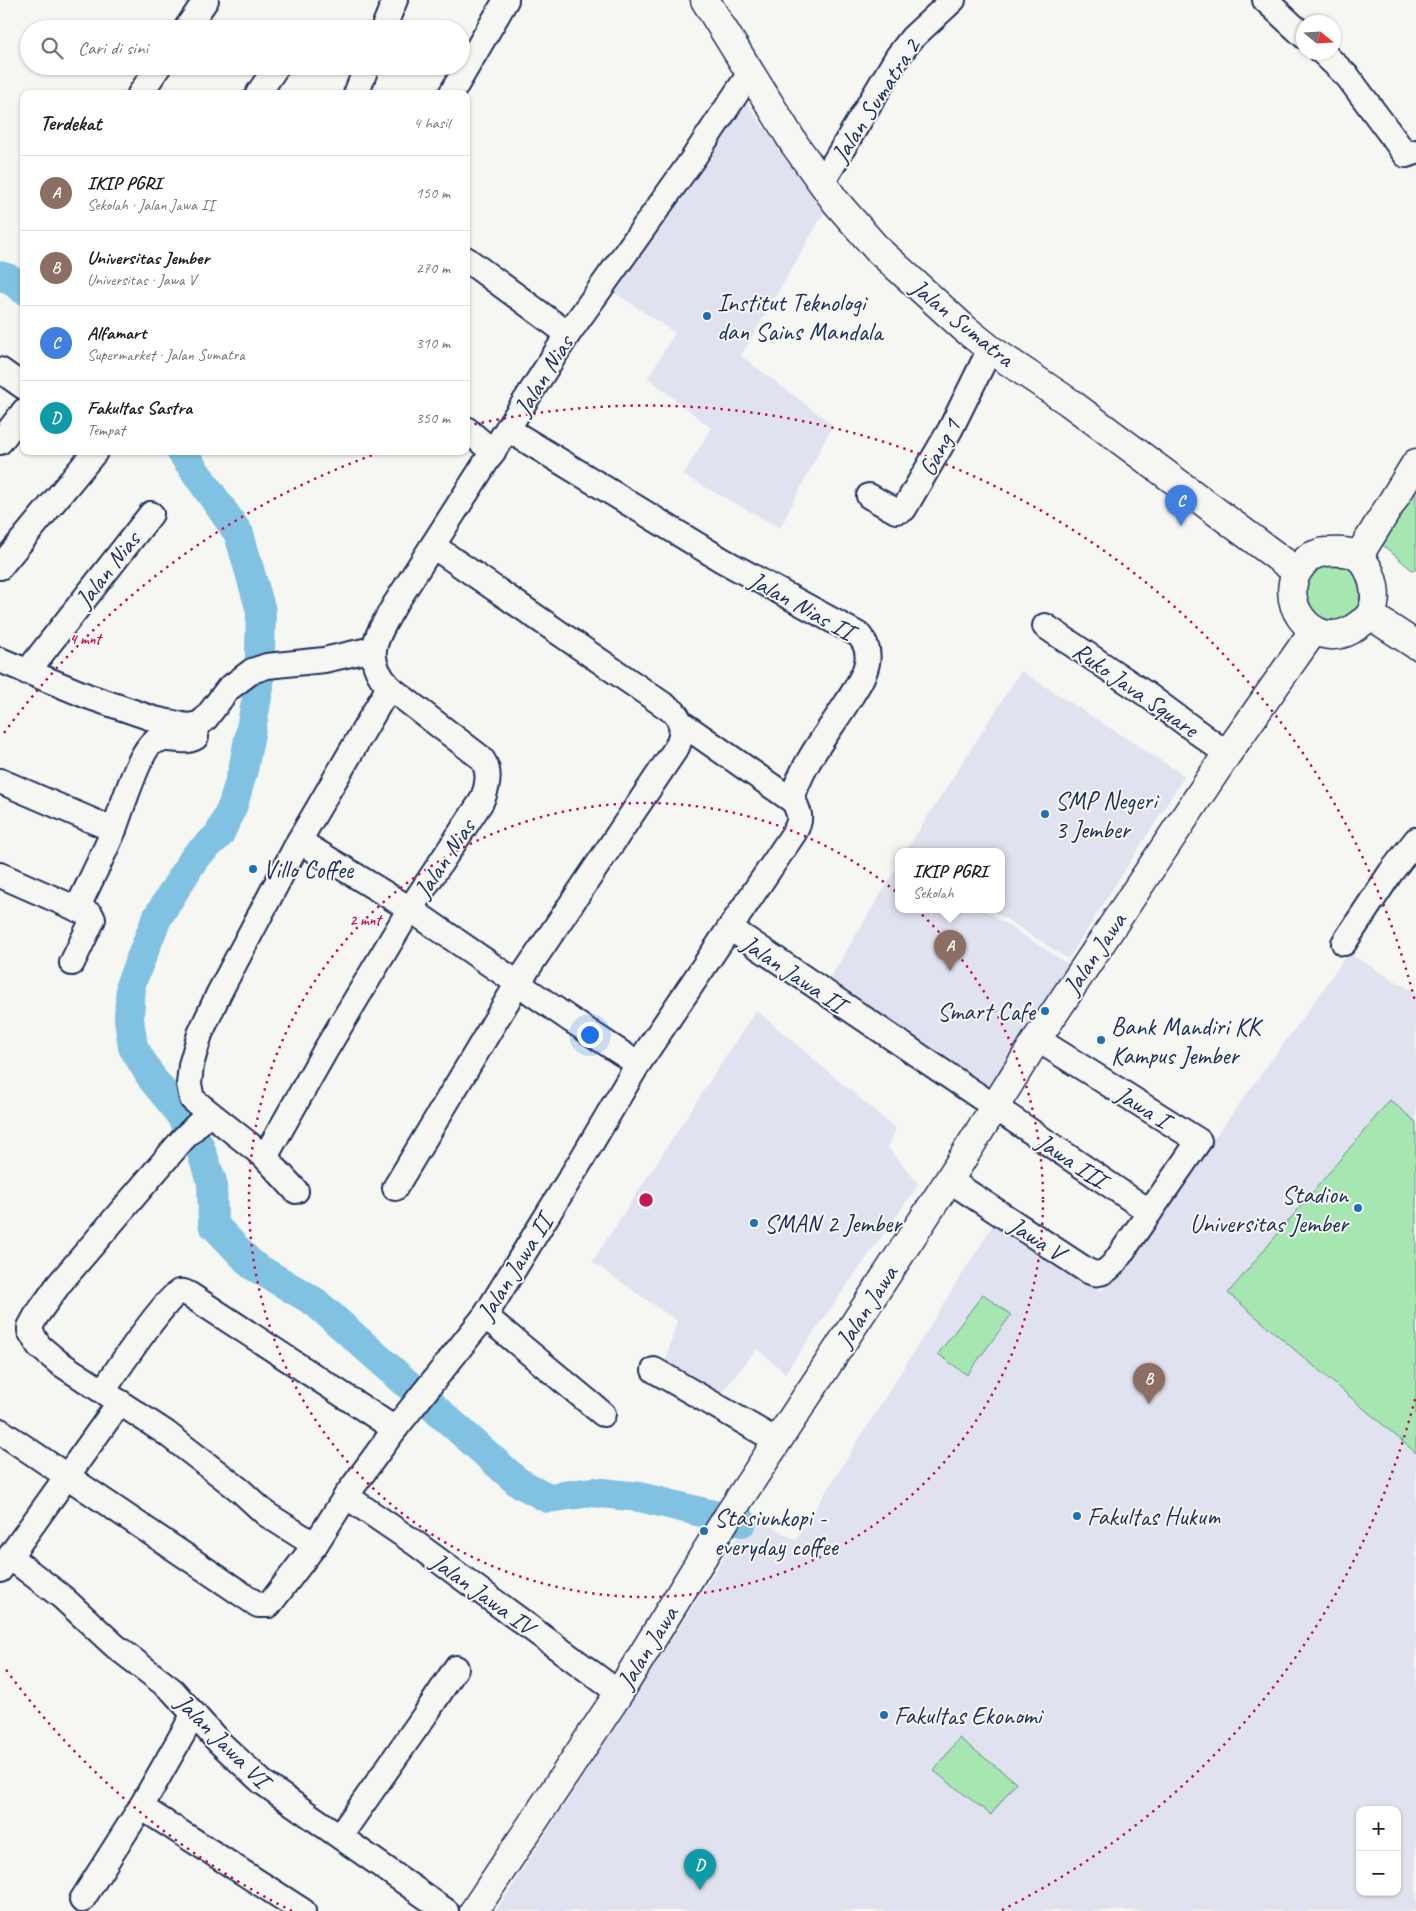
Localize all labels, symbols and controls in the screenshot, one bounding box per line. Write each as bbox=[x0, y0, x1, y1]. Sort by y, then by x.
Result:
north arrow bbox=[1296, 15, 1341, 60]
search box bbox=[20, 20, 470, 75]
street label: Jalan Sumatra 2 bbox=[824, 31, 929, 169]
icon: search bbox=[38, 34, 66, 62]
text: Cari di sini bbox=[78, 36, 148, 60]
text: Terdekat bbox=[40, 110, 101, 136]
text: 4 hasil bbox=[413, 113, 450, 133]
text: IKIP PGRI bbox=[87, 171, 162, 195]
text: A bbox=[52, 183, 60, 203]
text: 150 m bbox=[416, 183, 450, 203]
text: Sekolah · Jalan Jawa II bbox=[87, 195, 214, 215]
text: Universitas Jember bbox=[87, 246, 209, 270]
text: B bbox=[52, 258, 60, 278]
text: 270 m bbox=[416, 258, 450, 278]
text: Universitas · Jawa V bbox=[87, 270, 196, 290]
street label: Jalan Sumatra bbox=[904, 271, 1022, 375]
place label: Institut Teknologi dan Sains Mandala bbox=[717, 287, 885, 348]
marker: Institut Teknologi dan Sains Mandala bbox=[701, 310, 713, 322]
text: Alfamart bbox=[87, 321, 146, 345]
street label: Jalan Nias bbox=[506, 328, 582, 422]
text: C bbox=[52, 333, 60, 353]
text: 310 m bbox=[416, 333, 450, 353]
text: Supermarket · Jalan Sumatra bbox=[87, 345, 245, 365]
text: Fakultas Sastra bbox=[87, 396, 192, 420]
text: D bbox=[51, 408, 61, 428]
text: 350 m bbox=[416, 408, 450, 428]
street label: Gang 1 bbox=[912, 412, 969, 482]
text: Tempat bbox=[87, 420, 125, 440]
pin: C bbox=[1165, 485, 1197, 526]
street label: Jalan Nias bbox=[67, 523, 149, 615]
street label: Jalan Nias II bbox=[743, 564, 864, 650]
text: 4 mnt bbox=[70, 630, 103, 649]
street label: Ruko Java Square bbox=[1066, 635, 1206, 746]
place label: SMP Negeri 3 Jember bbox=[1055, 785, 1160, 846]
marker: SMP Negeri 3 Jember bbox=[1039, 808, 1051, 820]
street label: Jalan Nias bbox=[406, 811, 484, 905]
popup bbox=[895, 848, 1005, 913]
place label: Villo Coffee bbox=[263, 854, 355, 886]
text: IKIP PGRI bbox=[913, 859, 987, 883]
marker: Villo Coffee bbox=[247, 863, 259, 875]
text: Sekolah bbox=[913, 883, 953, 903]
street label: Jalan Jawa bbox=[1055, 905, 1135, 1001]
text: 2 mnt bbox=[350, 911, 383, 930]
street label: Jalan Jawa II bbox=[735, 927, 856, 1023]
pin: A bbox=[934, 930, 966, 971]
place label: Smart Cafe bbox=[937, 996, 1037, 1028]
marker: Smart Cafe bbox=[1039, 1005, 1051, 1017]
place label: Bank Mandiri KK Kampus Jember bbox=[1111, 1011, 1264, 1072]
your location bbox=[577, 1022, 603, 1048]
marker: Bank Mandiri KK Kampus Jember bbox=[1095, 1034, 1107, 1046]
street label: Jawa I bbox=[1109, 1078, 1180, 1139]
street label: Jawa III bbox=[1030, 1125, 1117, 1199]
place label: Stadion Universitas Jember bbox=[1190, 1179, 1350, 1240]
centre of rings bbox=[637, 1191, 655, 1209]
marker: Stadion Universitas Jember bbox=[1352, 1202, 1364, 1214]
street label: Jalan Jawa II bbox=[469, 1205, 562, 1327]
place label: SMAN 2 Jember bbox=[764, 1208, 903, 1240]
street label: Jawa V bbox=[1002, 1209, 1074, 1271]
marker: SMAN 2 Jember bbox=[748, 1217, 760, 1229]
street label: Jalan Jawa bbox=[828, 1258, 906, 1355]
pin: B bbox=[1133, 1363, 1165, 1404]
place label: Fakultas Hukum bbox=[1087, 1501, 1221, 1533]
place label: Stasiunkopi - everyday coffee bbox=[714, 1502, 839, 1563]
marker: Fakultas Hukum bbox=[1071, 1510, 1083, 1522]
marker: Stasiunkopi - everyday coffee bbox=[698, 1525, 710, 1537]
street label: Jalan Jawa IV bbox=[424, 1545, 544, 1645]
street label: Jalan Jawa bbox=[609, 1598, 687, 1696]
street label: Jalan Jawa VI bbox=[168, 1686, 280, 1799]
place label: Fakultas Ekonomi bbox=[894, 1700, 1044, 1732]
marker: Fakultas Ekonomi bbox=[878, 1709, 890, 1721]
map controls bbox=[1356, 1806, 1401, 1896]
button: + bbox=[1356, 1806, 1401, 1851]
pin: D bbox=[684, 1849, 716, 1890]
button: − bbox=[1356, 1851, 1401, 1896]

